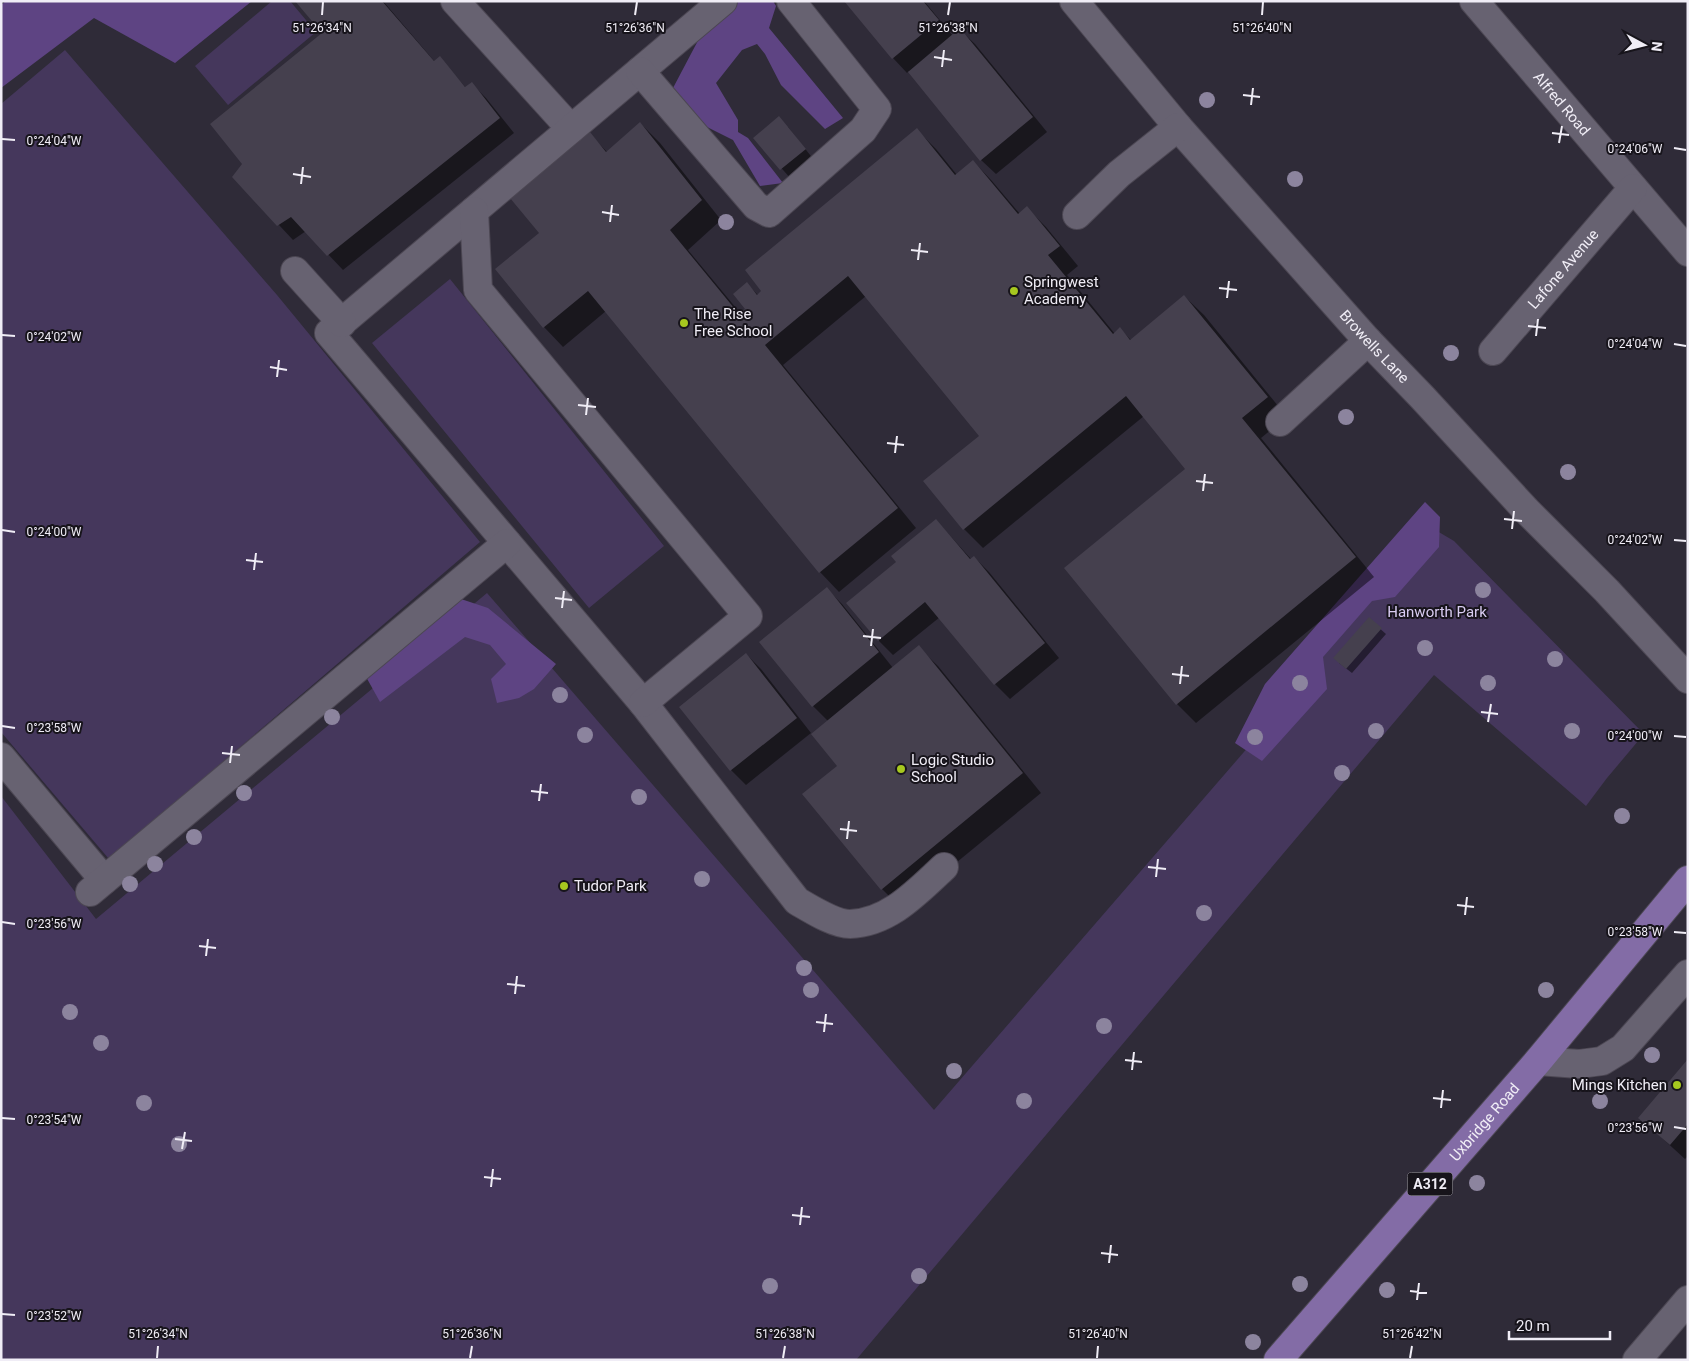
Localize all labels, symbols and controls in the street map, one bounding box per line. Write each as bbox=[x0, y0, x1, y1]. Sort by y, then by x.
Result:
north arrow bbox=[1619, 20, 1669, 70]
text: 51°26'34"N bbox=[292, 21, 352, 35]
text: 51°26'36"N bbox=[605, 21, 665, 35]
text: 51°26'38"N bbox=[918, 21, 978, 35]
text: 51°26'40"N bbox=[1232, 21, 1292, 35]
text: N bbox=[1648, 41, 1665, 52]
street label: Alfred Road bbox=[1529, 68, 1594, 139]
text: 0°24'04"W bbox=[27, 134, 82, 148]
text: 0°24'06"W bbox=[1608, 142, 1663, 156]
street label: Lafone Avenue bbox=[1524, 226, 1603, 313]
place label: Springwest Academy bbox=[1024, 273, 1099, 308]
marker: Springwest Academy bbox=[1008, 285, 1020, 297]
place label: The Rise Free School bbox=[694, 305, 772, 340]
street label: Browells Lane bbox=[1336, 306, 1413, 387]
marker: The Rise Free School bbox=[678, 317, 690, 329]
text: 0°24'02"W bbox=[27, 330, 82, 344]
text: 0°24'04"W bbox=[1608, 337, 1663, 351]
text: 0°24'00"W bbox=[27, 525, 82, 539]
text: 0°24'02"W bbox=[1608, 533, 1663, 547]
park label: Hanworth Park bbox=[1387, 603, 1487, 621]
text: 0°23'58"W bbox=[27, 721, 82, 735]
text: 0°24'00"W bbox=[1608, 729, 1663, 743]
place label: Logic Studio School bbox=[911, 751, 994, 786]
marker: Logic Studio School bbox=[895, 763, 907, 775]
place label: Tudor Park bbox=[574, 877, 647, 895]
marker: Tudor Park bbox=[558, 880, 570, 892]
text: 0°23'56"W bbox=[27, 917, 82, 931]
text: 0°23'58"W bbox=[1608, 925, 1663, 939]
place label: Mings Kitchen bbox=[1572, 1076, 1667, 1094]
marker: Mings Kitchen bbox=[1671, 1079, 1683, 1091]
street label: Uxbridge Road bbox=[1446, 1080, 1523, 1165]
text: 0°23'54"W bbox=[27, 1113, 82, 1127]
text: 0°23'56"W bbox=[1608, 1121, 1663, 1135]
road number: A312 bbox=[1408, 1172, 1452, 1196]
scale bar bbox=[1509, 1308, 1610, 1340]
text: 0°23'52"W bbox=[27, 1309, 82, 1323]
text: 20 m bbox=[1516, 1317, 1550, 1335]
text: 51°26'34"N bbox=[128, 1327, 188, 1341]
text: 51°26'36"N bbox=[442, 1327, 502, 1341]
text: 51°26'38"N bbox=[755, 1327, 815, 1341]
text: 51°26'40"N bbox=[1068, 1327, 1128, 1341]
text: 51°26'42"N bbox=[1382, 1327, 1442, 1341]

